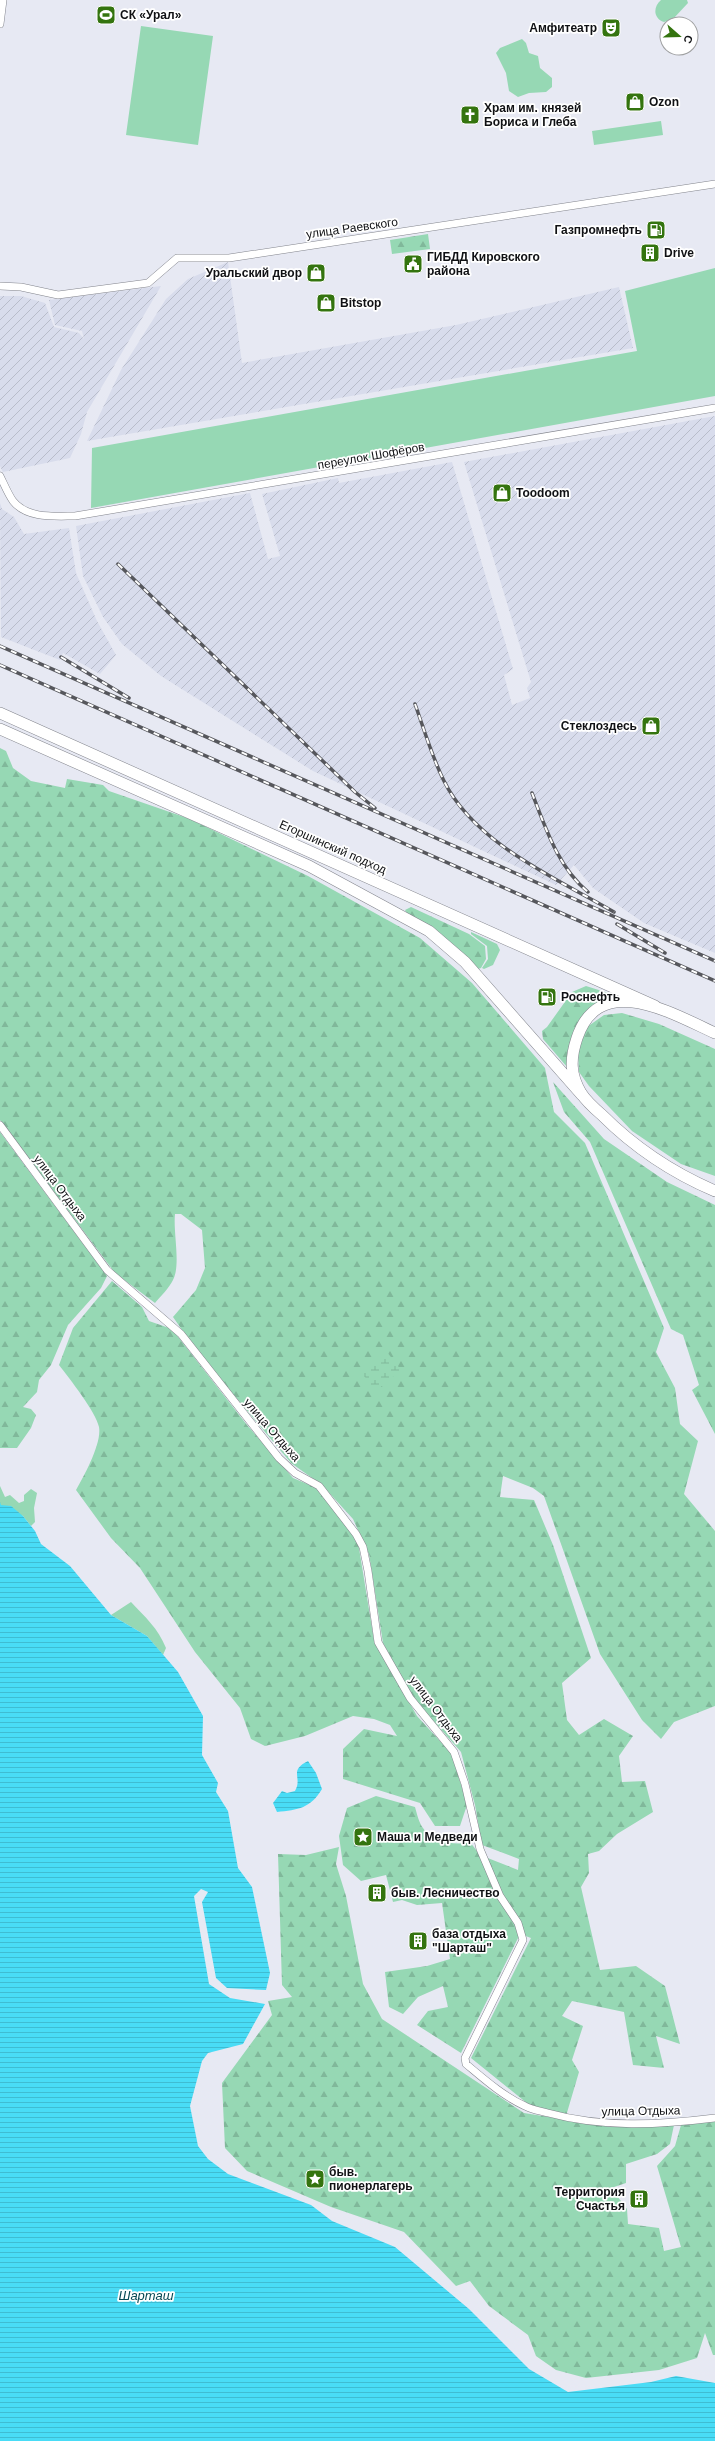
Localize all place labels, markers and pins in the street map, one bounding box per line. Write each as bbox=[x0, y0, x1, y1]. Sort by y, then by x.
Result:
sports icon: СК «Урал» bbox=[95, 4, 117, 26]
place label: СК «Урал» bbox=[120, 8, 182, 22]
theatre icon: Амфитеатр bbox=[600, 17, 622, 39]
place label: Амфитеатр bbox=[529, 21, 597, 35]
shop icon: Ozon bbox=[624, 91, 646, 113]
place label: Ozon bbox=[649, 95, 679, 109]
place label: Храм им. князей Бориса и Глеба bbox=[484, 101, 581, 129]
church icon: Храм им. князей Бориса и Глеба bbox=[459, 104, 481, 126]
fuel station icon: Газпромнефть bbox=[645, 219, 667, 241]
place label: Газпромнефть bbox=[554, 223, 642, 237]
building icon: Drive bbox=[639, 242, 661, 264]
place label: Drive bbox=[664, 246, 694, 260]
place label: ГИБДД Кировского района bbox=[427, 250, 540, 278]
public building icon: ГИБДД Кировского района bbox=[402, 253, 424, 275]
shop icon: Уральский двор bbox=[305, 262, 327, 284]
place label: Уральский двор bbox=[206, 266, 302, 280]
shop icon: Bitstop bbox=[315, 292, 337, 314]
place label: Bitstop bbox=[340, 296, 381, 310]
shop icon: Toodoom bbox=[491, 482, 513, 504]
place label: Toodoom bbox=[516, 486, 570, 500]
shop icon: Стеклоздесь bbox=[640, 715, 662, 737]
place label: Стеклоздесь bbox=[561, 719, 637, 733]
fuel station icon: Роснефть bbox=[536, 986, 558, 1008]
place label: Роснефть bbox=[561, 990, 620, 1004]
place icon: Маша и Медведи bbox=[352, 1826, 374, 1848]
place label: Маша и Медведи bbox=[377, 1830, 478, 1844]
building icon: быв. Лесничество bbox=[366, 1882, 388, 1904]
place label: быв. Лесничество bbox=[391, 1886, 500, 1900]
place label: база отдыха "Шарташ" bbox=[432, 1927, 506, 1955]
building icon: база отдыха "Шарташ" bbox=[407, 1930, 429, 1952]
place label: быв. пионерлагерь bbox=[329, 2165, 413, 2193]
place icon: быв. пионерлагерь bbox=[304, 2168, 326, 2190]
place label: Территория Счастья bbox=[555, 2185, 625, 2213]
building icon: Территория Счастья bbox=[628, 2188, 650, 2210]

